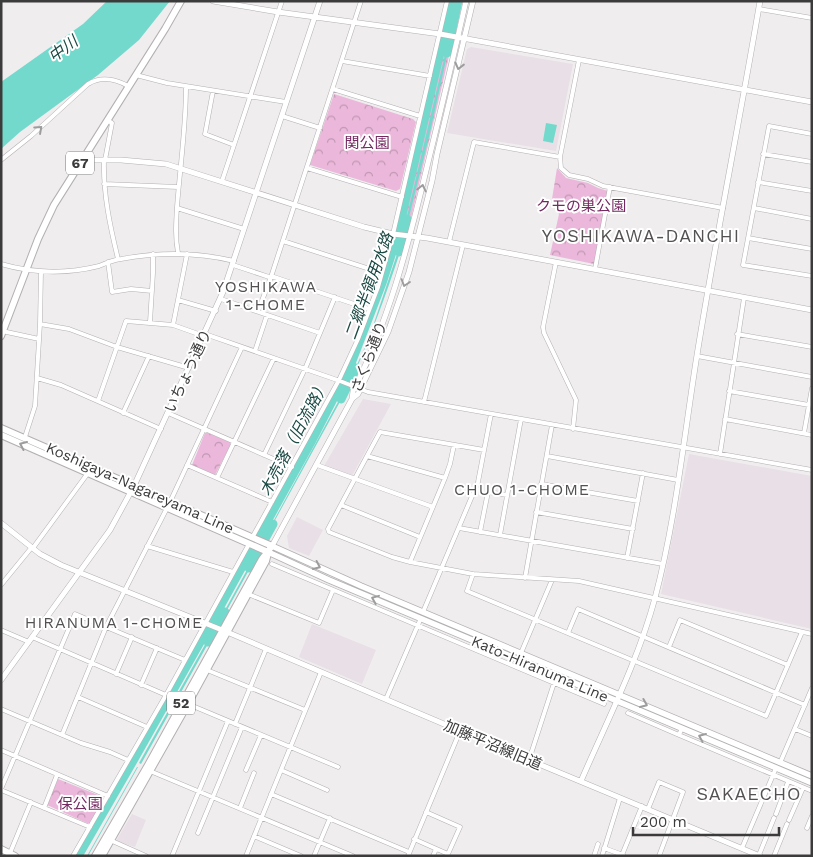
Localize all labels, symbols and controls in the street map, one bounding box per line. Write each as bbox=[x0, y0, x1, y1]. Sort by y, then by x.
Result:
water label: 中川 bbox=[44, 31, 83, 66]
one-way arrow bbox=[454, 61, 465, 70]
one-way arrow bbox=[33, 126, 42, 135]
park label: 関公園 bbox=[344, 134, 390, 152]
road number: 67 bbox=[66, 152, 94, 174]
one-way arrow bbox=[416, 183, 427, 192]
park label: クモの巣公園 bbox=[536, 197, 626, 215]
district label: YOSHIKAWA-DANCHI bbox=[542, 225, 740, 246]
water label: 二郷半領用水路 bbox=[341, 228, 398, 342]
district label: YOSHIKAWA 1-CHOME bbox=[215, 277, 317, 314]
one-way arrow bbox=[400, 279, 410, 287]
street label: さくら通り bbox=[347, 319, 391, 395]
street label: いちょう通り bbox=[161, 326, 215, 416]
water label: 木売落（旧流路） bbox=[256, 377, 332, 499]
street label: Koshigaya-Nagareyama Line bbox=[43, 438, 237, 538]
one-way arrow bbox=[19, 440, 28, 451]
district label: CHUO 1-CHOME bbox=[454, 480, 590, 499]
one-way arrow bbox=[312, 559, 321, 570]
one-way arrow bbox=[371, 595, 380, 606]
district label: HIRANUMA 1-CHOME bbox=[25, 613, 203, 632]
street label: Kato-Hiranuma Line bbox=[469, 632, 611, 706]
road number: 52 bbox=[167, 691, 195, 714]
one-way arrow bbox=[639, 699, 647, 709]
street label: 加藤平沼線旧道 bbox=[441, 716, 545, 774]
one-way arrow bbox=[698, 733, 707, 743]
district label: SAKAECHO bbox=[696, 783, 802, 804]
park label: 保公園 bbox=[57, 795, 103, 813]
scale bar bbox=[633, 804, 779, 836]
text: 200 m bbox=[640, 813, 687, 831]

